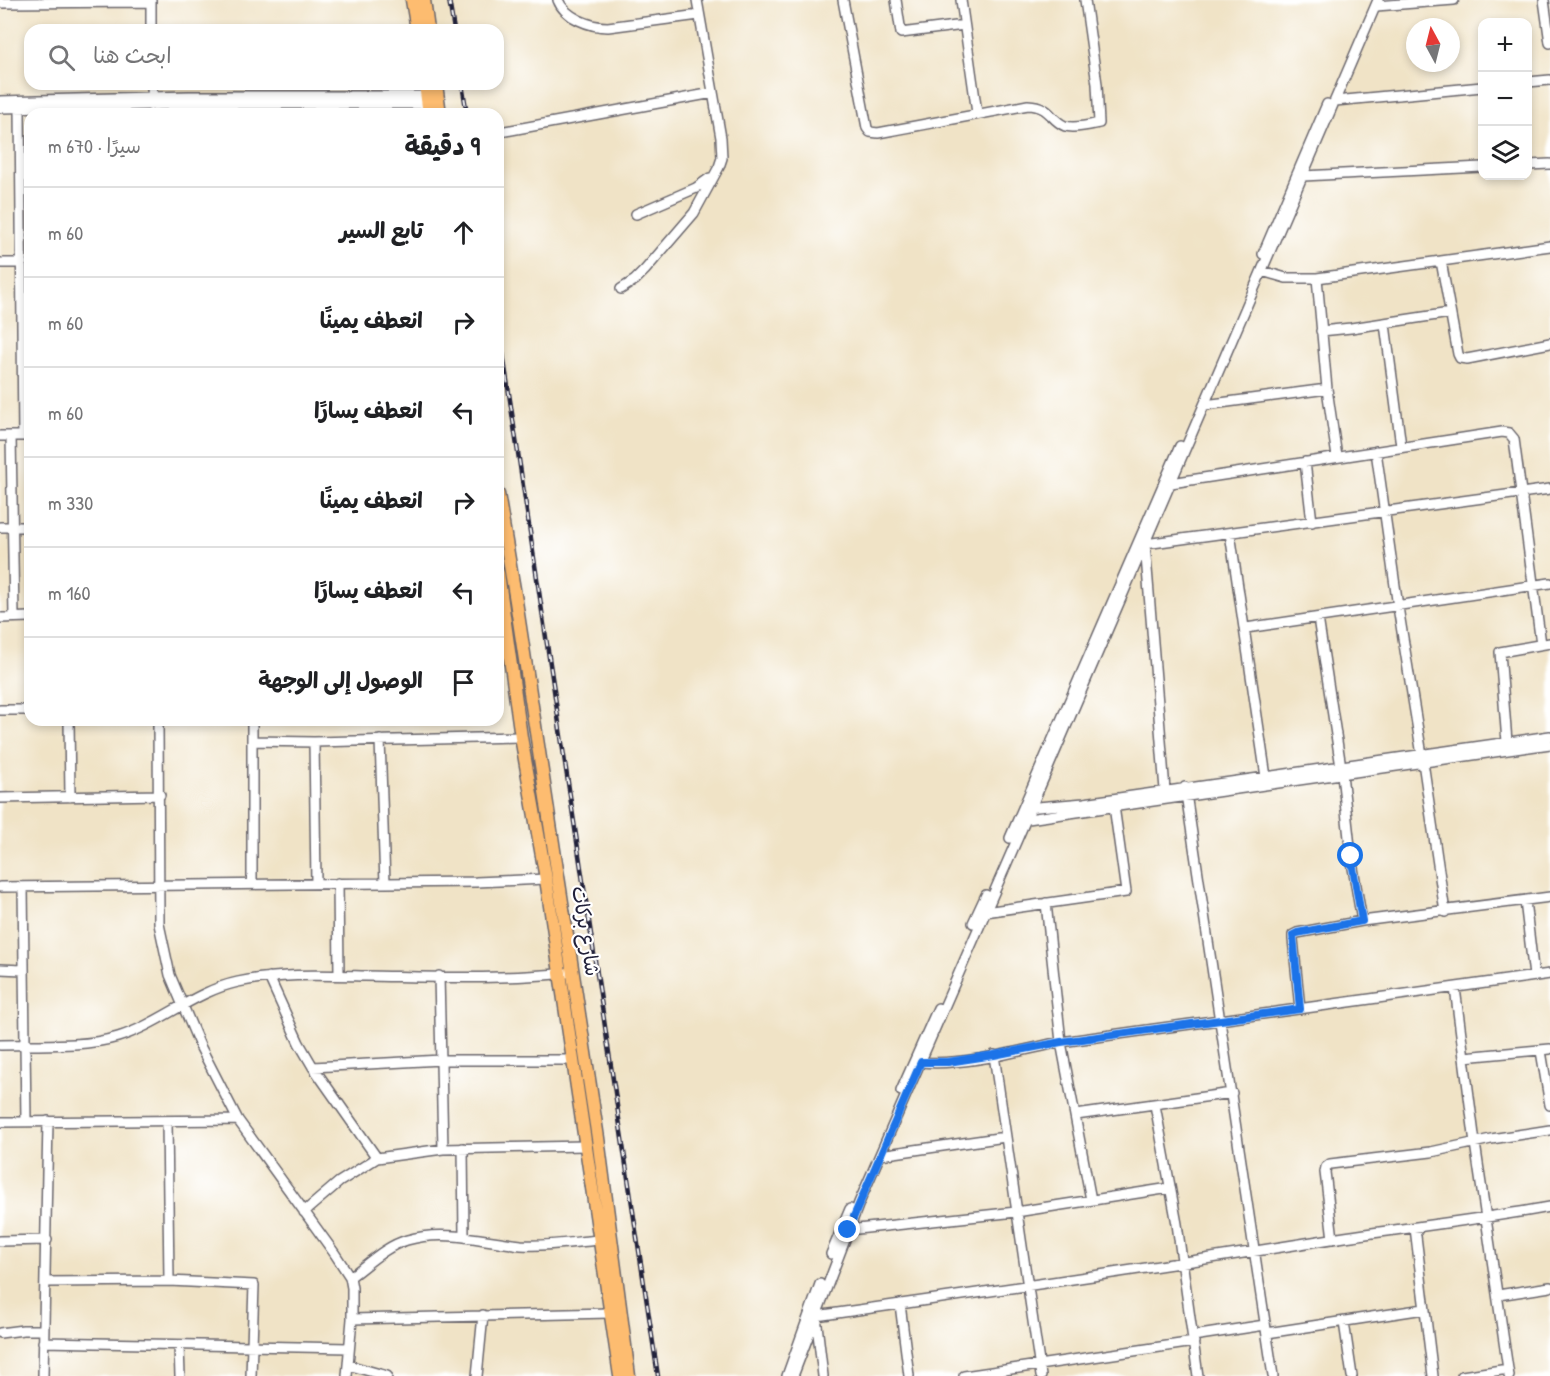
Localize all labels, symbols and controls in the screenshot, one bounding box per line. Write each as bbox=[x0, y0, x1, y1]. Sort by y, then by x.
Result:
north arrow bbox=[1406, 18, 1460, 72]
map controls bbox=[1478, 18, 1532, 180]
button: + bbox=[1478, 18, 1532, 72]
search box bbox=[24, 24, 504, 90]
text: ابحث هنا bbox=[93, 40, 172, 70]
icon: search bbox=[45, 41, 78, 74]
button: − bbox=[1478, 72, 1532, 126]
button: layers bbox=[1478, 126, 1532, 180]
text: 9 دقيقة bbox=[404, 128, 480, 163]
text: سيرًا · 670 m bbox=[48, 132, 141, 159]
text: تابع السير bbox=[340, 215, 423, 245]
icon: ahead bbox=[447, 216, 480, 249]
text: 60 m bbox=[48, 219, 83, 246]
text: انعطف يمينًا bbox=[320, 305, 423, 335]
icon: right bbox=[447, 306, 480, 339]
text: 60 m bbox=[48, 309, 83, 336]
text: انعطف يسارًا bbox=[314, 395, 423, 425]
icon: left bbox=[447, 396, 480, 429]
text: 60 m bbox=[48, 399, 83, 426]
text: انعطف يمينًا bbox=[320, 485, 423, 515]
icon: right bbox=[447, 486, 480, 519]
text: 330 m bbox=[48, 489, 93, 516]
text: انعطف يسارًا bbox=[314, 575, 423, 605]
icon: left bbox=[447, 576, 480, 609]
text: 160 m bbox=[48, 579, 90, 606]
text: الوصول إلى الوجهة bbox=[258, 665, 423, 695]
icon: arrive bbox=[447, 666, 480, 699]
route start bbox=[1337, 842, 1363, 868]
street label: شارع بركات bbox=[565, 884, 607, 978]
route end bbox=[834, 1216, 860, 1242]

